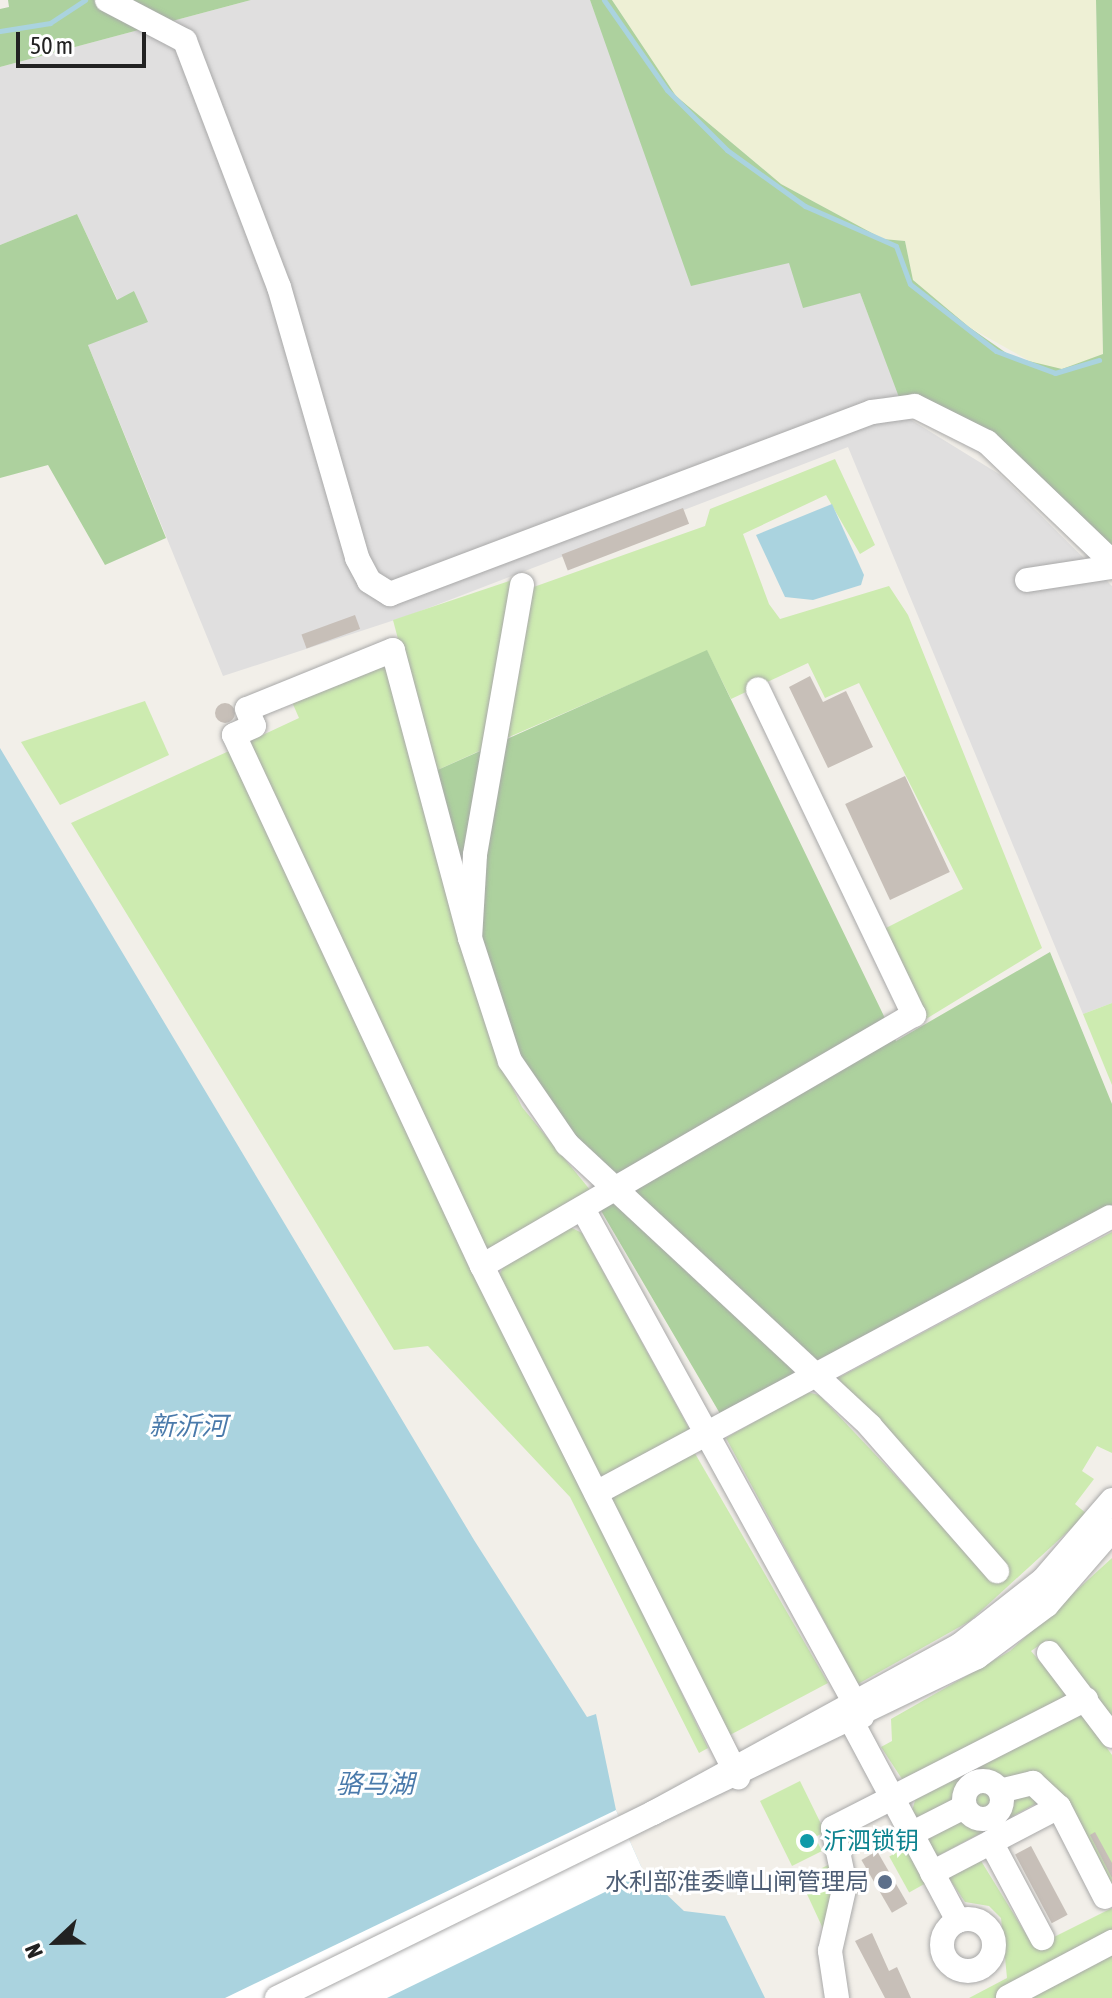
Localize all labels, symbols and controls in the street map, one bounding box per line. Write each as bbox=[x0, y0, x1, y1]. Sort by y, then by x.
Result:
scale bar bbox=[20, 16, 150, 66]
text: 50 m bbox=[30, 32, 73, 59]
water label: 新沂河 bbox=[149, 1411, 227, 1443]
water label: 骆马湖 bbox=[336, 1769, 414, 1801]
place label: 沂泗锁钥 bbox=[823, 1827, 919, 1855]
marker: 沂泗锁钥 bbox=[798, 1832, 816, 1850]
place label: 水利部淮委嶂山闸管理局 bbox=[605, 1868, 869, 1896]
marker: 水利部淮委嶂山闸管理局 bbox=[876, 1873, 894, 1891]
north arrow bbox=[16, 1902, 96, 1982]
text: N bbox=[19, 1940, 48, 1962]

